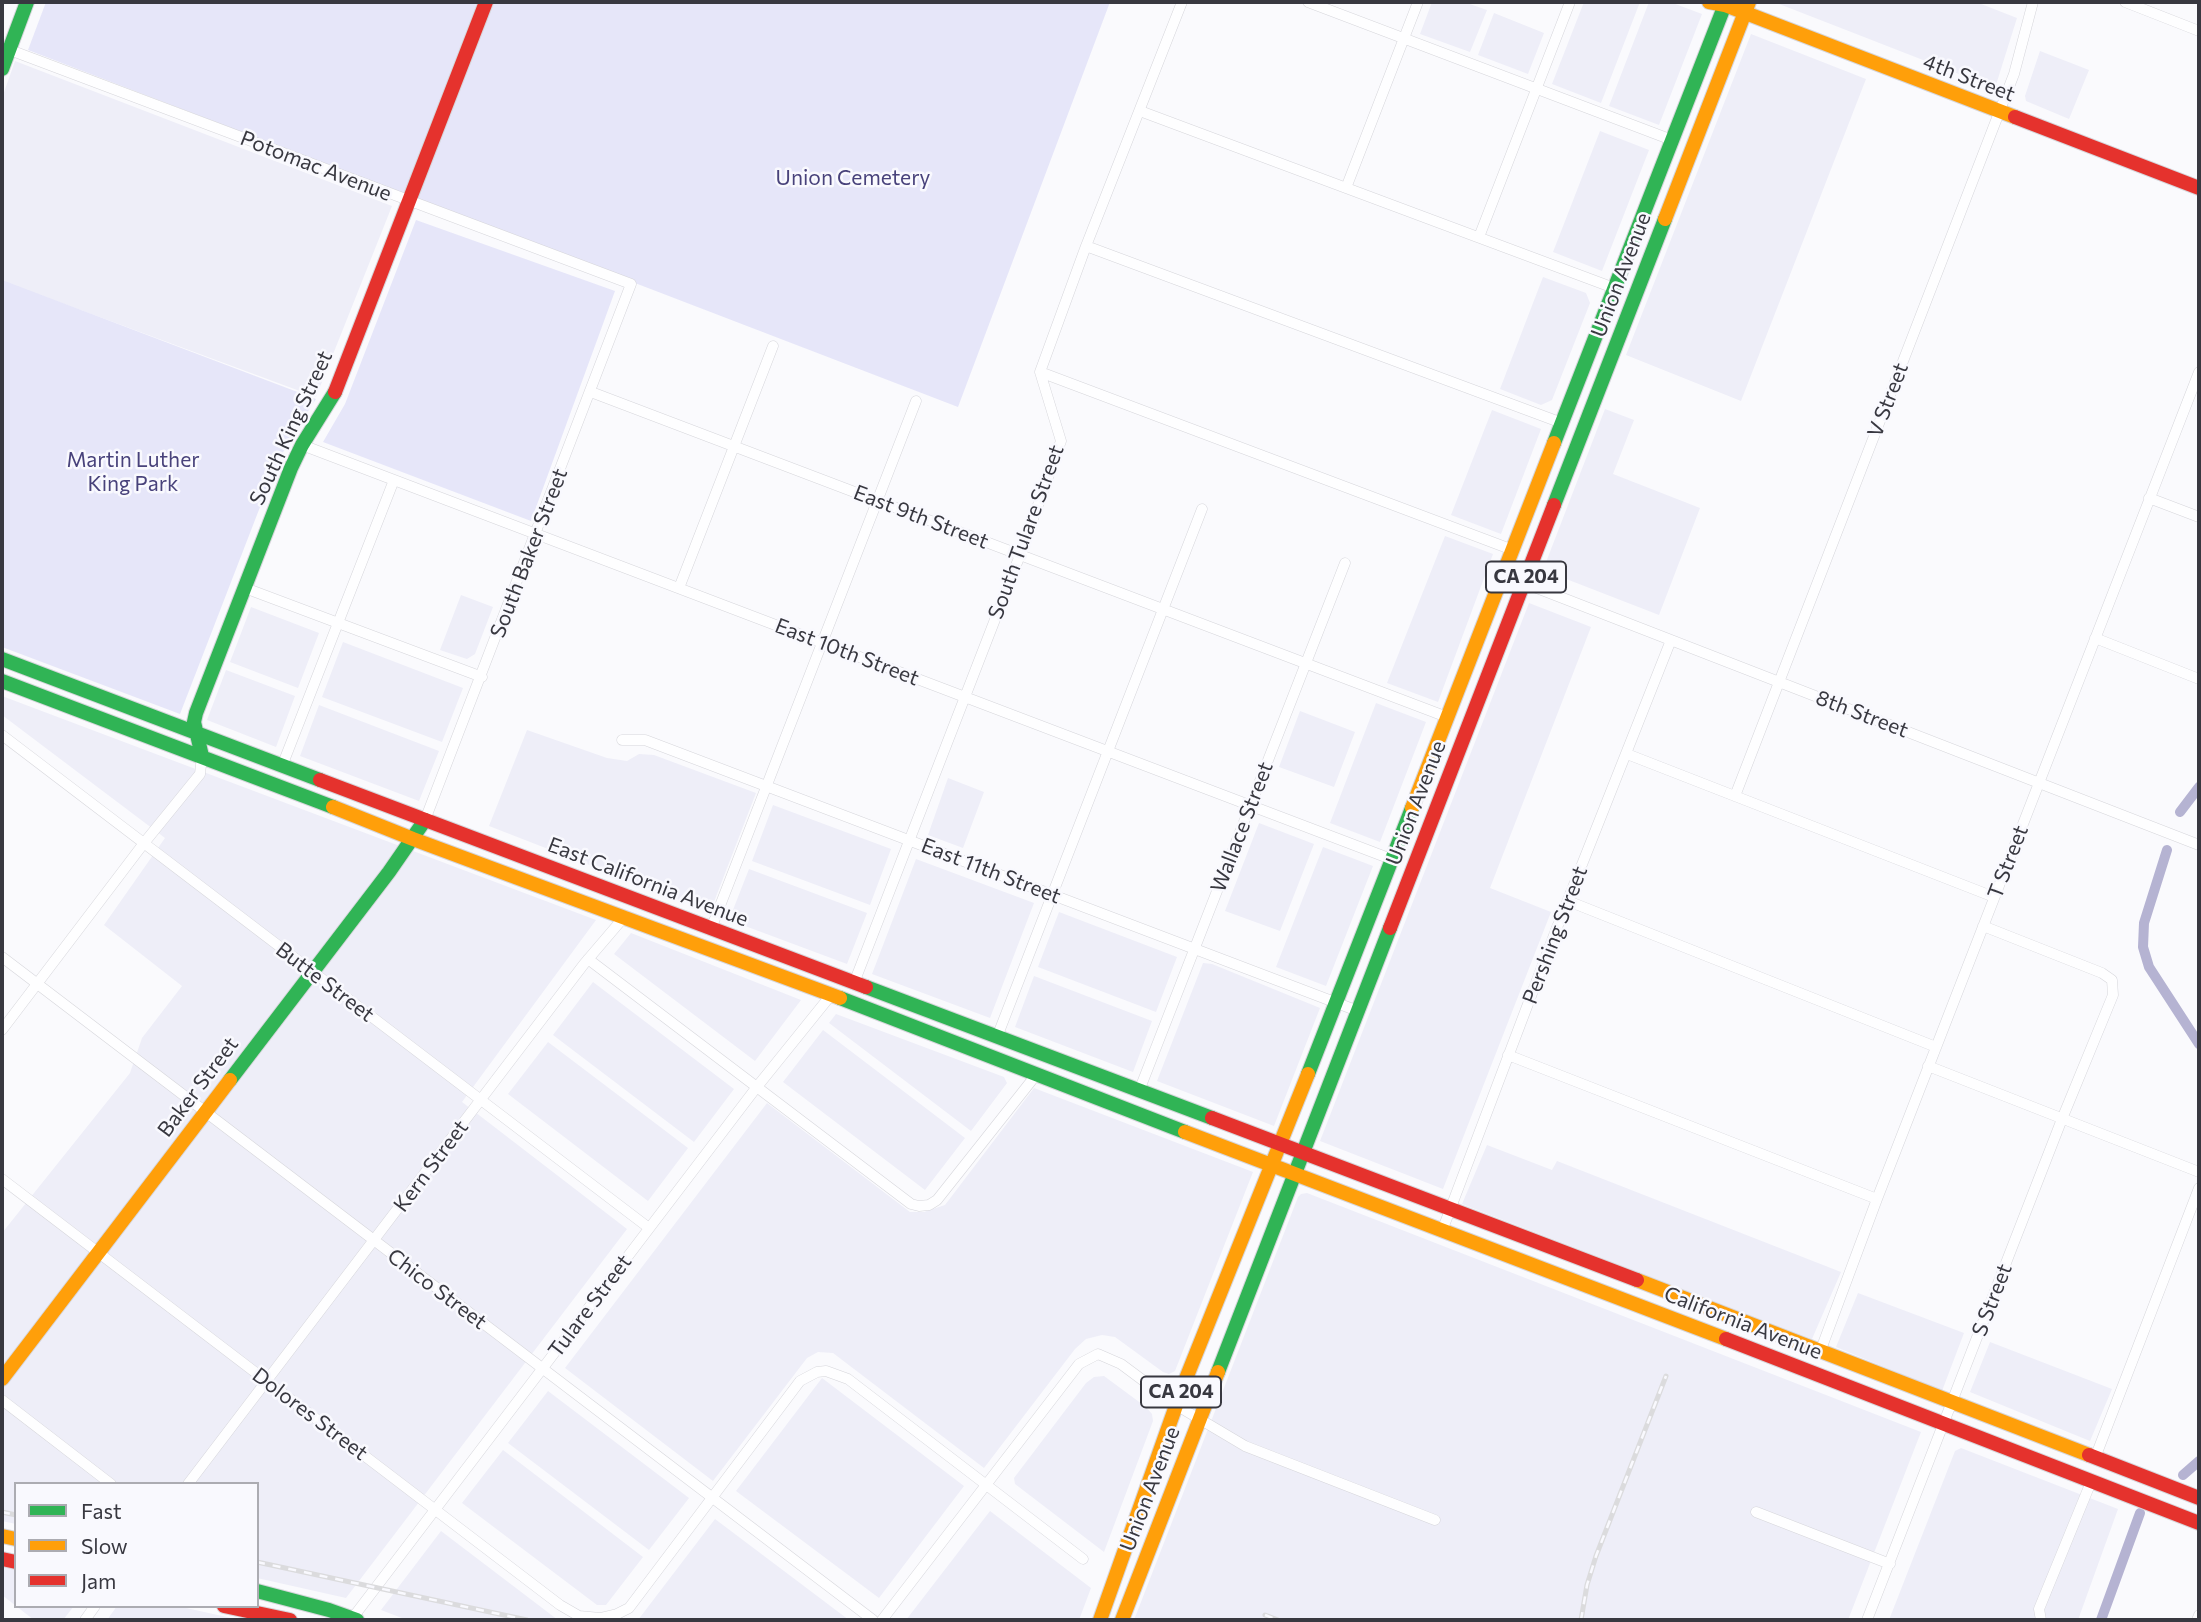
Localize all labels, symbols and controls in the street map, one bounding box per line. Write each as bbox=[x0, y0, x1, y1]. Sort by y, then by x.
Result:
street label: 4th Street bbox=[1919, 49, 2019, 107]
street label: Potomac Avenue bbox=[237, 126, 395, 206]
park label: Union Cemetery bbox=[776, 165, 930, 191]
street label: Union Avenue bbox=[1586, 209, 1656, 341]
street label: South King Street bbox=[244, 347, 338, 509]
street label: V Street bbox=[1862, 359, 1914, 441]
street label: South Tulare Street bbox=[983, 441, 1069, 623]
park label: Martin Luther King Park bbox=[66, 447, 200, 497]
street label: South Baker Street bbox=[485, 465, 573, 641]
street label: East 9th Street bbox=[850, 480, 992, 554]
road number: CA 204 bbox=[1486, 562, 1566, 592]
street label: East 10th Street bbox=[771, 613, 923, 691]
street label: 8th Street bbox=[1812, 685, 1912, 743]
street label: Union Avenue bbox=[1381, 737, 1451, 869]
street label: Wallace Street bbox=[1206, 758, 1278, 896]
street label: T Street bbox=[1982, 822, 2034, 902]
street label: East California Avenue bbox=[544, 832, 752, 932]
street label: East 11th Street bbox=[918, 833, 1064, 909]
street label: Pershing Street bbox=[1517, 862, 1593, 1008]
street label: Butte Street bbox=[271, 937, 379, 1027]
street label: Baker Street bbox=[152, 1032, 244, 1142]
street label: Kern Street bbox=[388, 1115, 474, 1217]
street label: Chico Street bbox=[382, 1243, 492, 1335]
street label: Tulare Street bbox=[543, 1250, 637, 1362]
street label: S Street bbox=[1967, 1260, 2017, 1340]
street label: California Avenue bbox=[1660, 1281, 1826, 1365]
street label: Dolores Street bbox=[247, 1362, 373, 1466]
road number: CA 204 bbox=[1141, 1376, 1221, 1408]
street label: Union Avenue bbox=[1115, 1423, 1185, 1555]
legend bbox=[14, 1482, 259, 1608]
text: Fast bbox=[81, 1498, 122, 1523]
text: Slow bbox=[81, 1533, 128, 1558]
text: Jam bbox=[81, 1568, 116, 1593]

